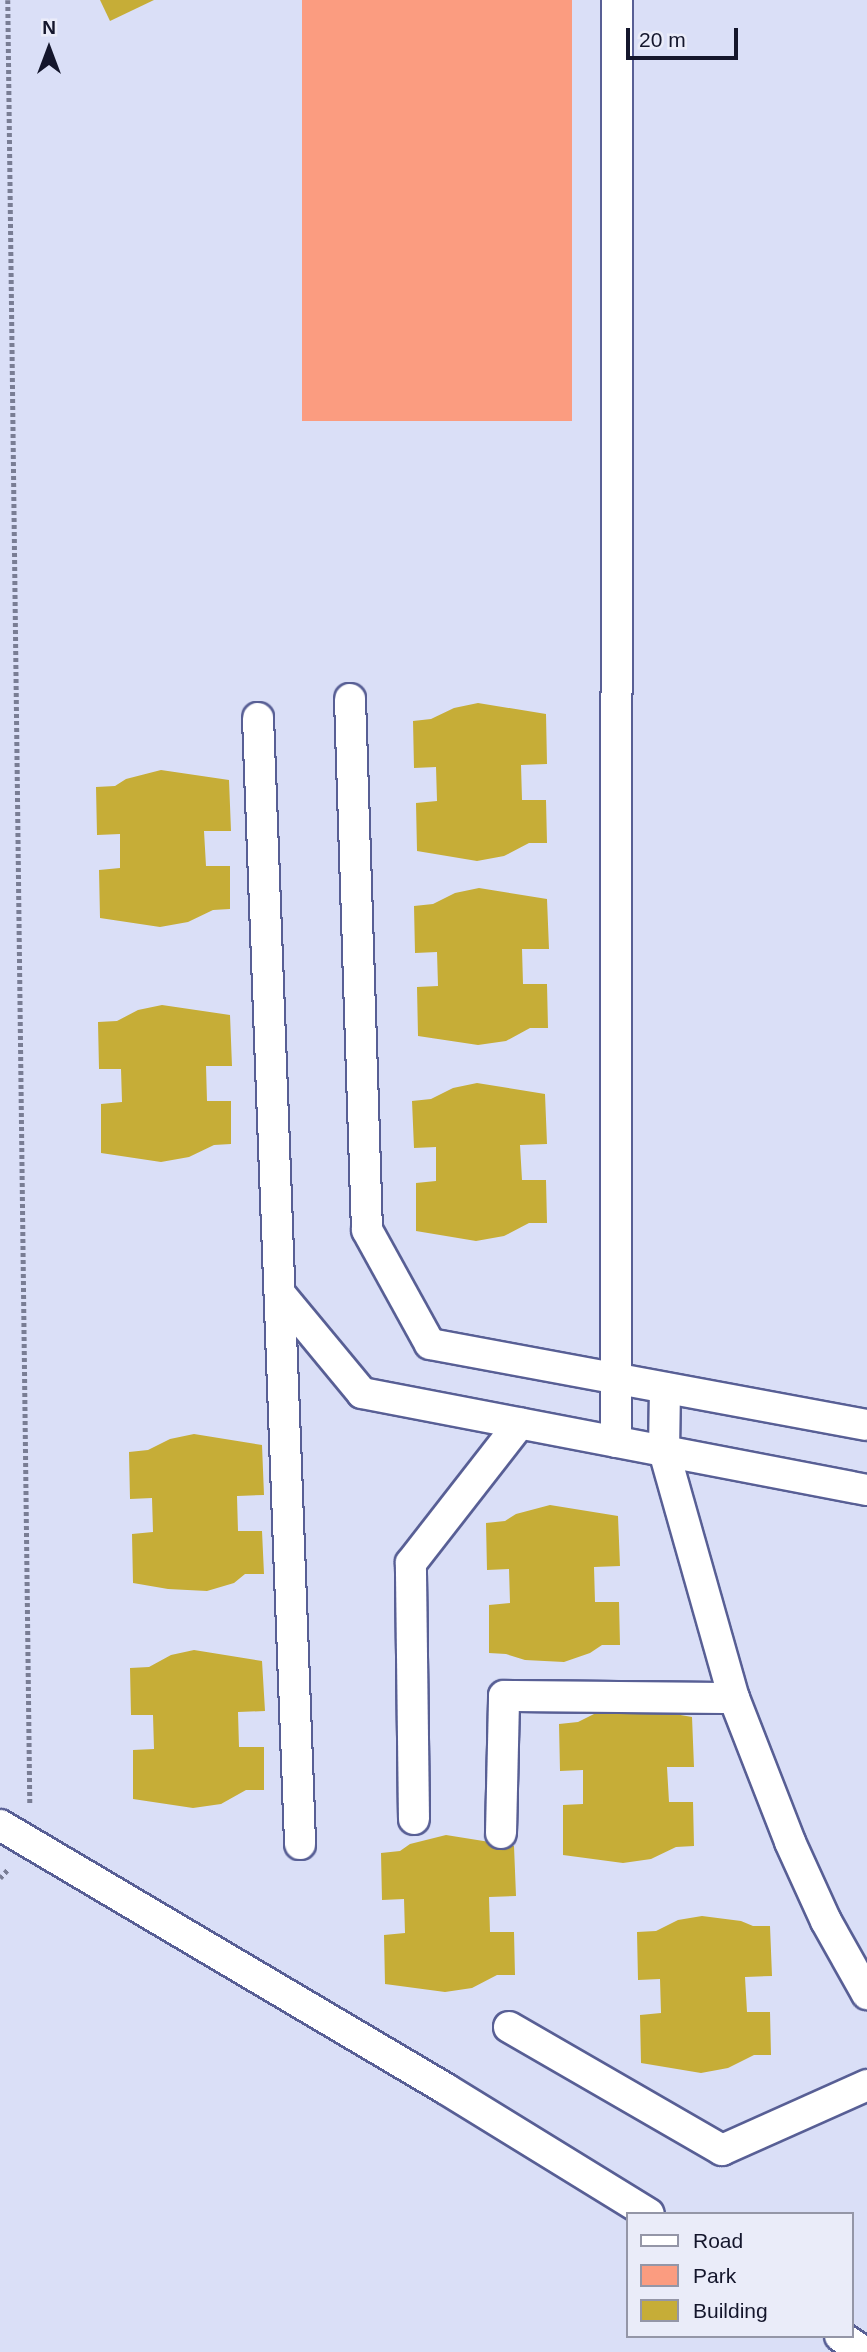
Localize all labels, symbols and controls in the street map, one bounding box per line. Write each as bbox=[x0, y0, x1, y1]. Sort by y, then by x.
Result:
north arrow bbox=[14, 14, 84, 84]
scale bar bbox=[629, 14, 741, 58]
text: N bbox=[42, 17, 56, 38]
text: 20 m bbox=[639, 28, 686, 51]
legend bbox=[626, 2212, 853, 2338]
text: Road bbox=[693, 2229, 743, 2252]
text: Park bbox=[693, 2264, 736, 2287]
text: Building bbox=[693, 2299, 768, 2322]

